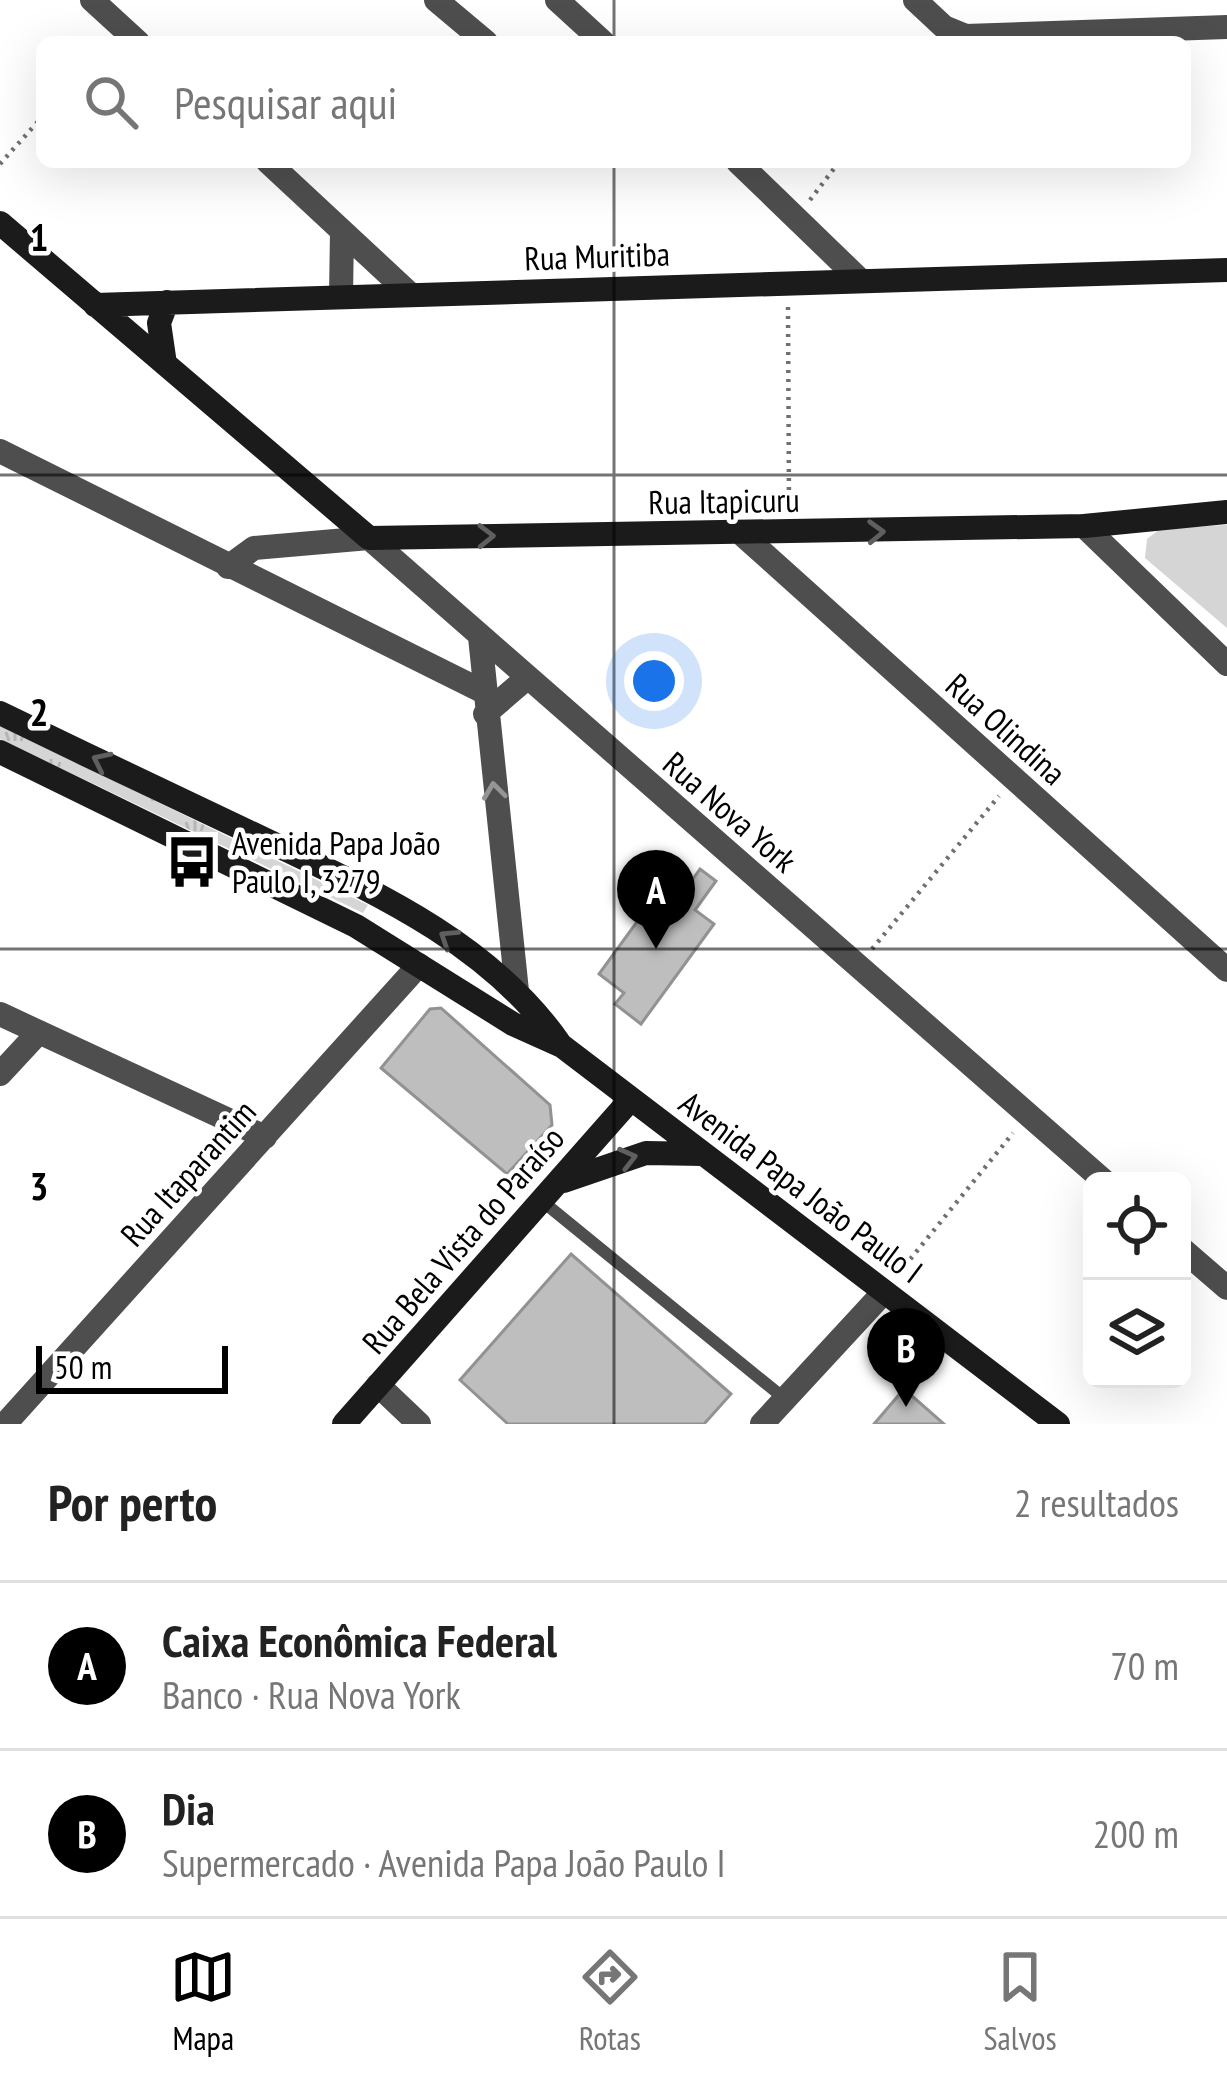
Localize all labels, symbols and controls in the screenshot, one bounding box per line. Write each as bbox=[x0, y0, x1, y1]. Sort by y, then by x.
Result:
search box bbox=[36, 36, 1191, 168]
icon: search bbox=[78, 69, 144, 135]
text: Pesquisar aqui bbox=[174, 73, 397, 131]
text: 1 bbox=[30, 211, 48, 262]
street label: Rua Muritiba bbox=[523, 231, 671, 280]
street label: Rua Itapicuru bbox=[648, 478, 800, 523]
one-way arrow bbox=[867, 519, 886, 545]
one-way arrow bbox=[478, 523, 496, 549]
your location bbox=[624, 651, 684, 711]
street label: Rua Olindina bbox=[937, 663, 1075, 794]
text: 2 bbox=[30, 686, 48, 737]
street label: Rua Nova York bbox=[655, 742, 806, 881]
one-way arrow bbox=[91, 752, 113, 775]
one-way arrow bbox=[482, 781, 508, 801]
place label: Avenida Papa João Paulo I, 3279 bbox=[232, 821, 441, 902]
bus stop icon: Avenida Papa João Paulo I, 3279 bbox=[163, 833, 221, 891]
pin: A bbox=[617, 850, 695, 949]
one-way arrow bbox=[439, 930, 461, 952]
street label: Avenida Papa João Paulo I bbox=[671, 1081, 932, 1292]
street label: Rua Itaparantim bbox=[111, 1091, 265, 1255]
street label: Rua Bela Vista do Paraíso bbox=[352, 1117, 573, 1362]
one-way arrow bbox=[617, 1147, 638, 1172]
text: 3 bbox=[30, 1160, 48, 1211]
map controls bbox=[1083, 1172, 1191, 1388]
button: locate bbox=[1083, 1172, 1191, 1280]
button: layers bbox=[1083, 1280, 1191, 1388]
pin: B bbox=[867, 1308, 945, 1407]
scale bar bbox=[36, 1340, 228, 1393]
text: 50 m bbox=[54, 1345, 112, 1388]
text: Por perto bbox=[48, 1469, 217, 1535]
text: 2 resultados bbox=[1014, 1477, 1179, 1528]
text: Caixa Econômica Federal bbox=[162, 1611, 557, 1669]
text: A bbox=[77, 1640, 97, 1691]
text: 70 m bbox=[1110, 1640, 1179, 1691]
text: Banco · Rua Nova York bbox=[162, 1669, 461, 1720]
text: Dia bbox=[162, 1779, 215, 1837]
text: B bbox=[77, 1808, 97, 1859]
text: 200 m bbox=[1093, 1808, 1179, 1859]
text: Supermercado · Avenida Papa João Paulo I bbox=[162, 1837, 726, 1888]
tab: Mapa bbox=[170, 1944, 236, 2059]
tab: Rotas bbox=[577, 1944, 643, 2059]
tab: Salvos bbox=[983, 1944, 1057, 2059]

